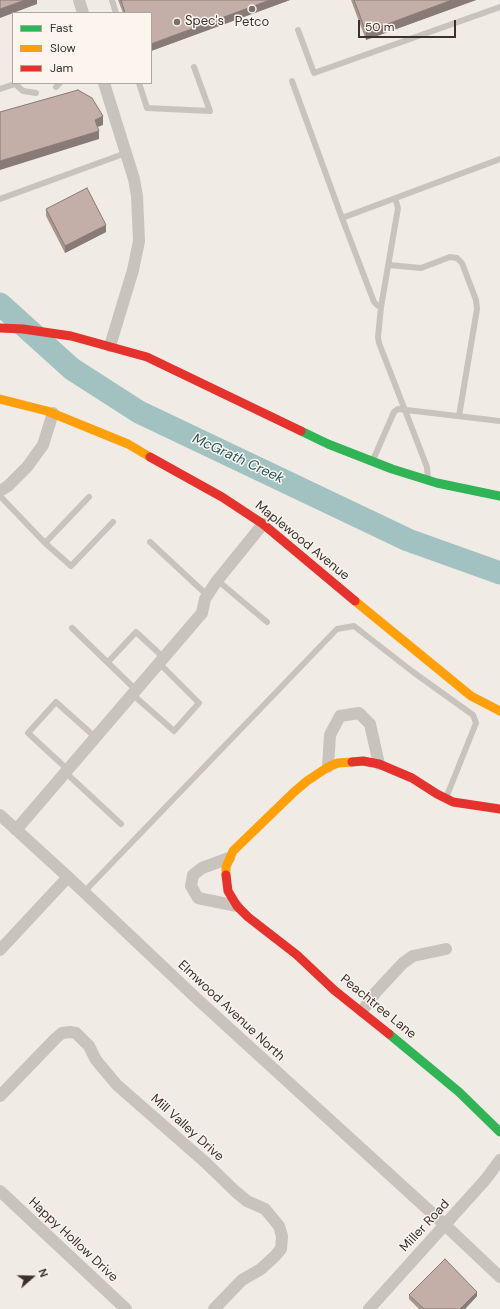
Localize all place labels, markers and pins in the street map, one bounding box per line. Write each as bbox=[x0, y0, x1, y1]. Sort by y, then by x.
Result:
marker: Petco bbox=[247, 4, 257, 14]
place label: Spec's bbox=[185, 14, 224, 30]
place label: Petco bbox=[235, 15, 269, 31]
marker: Spec's bbox=[172, 17, 182, 27]

